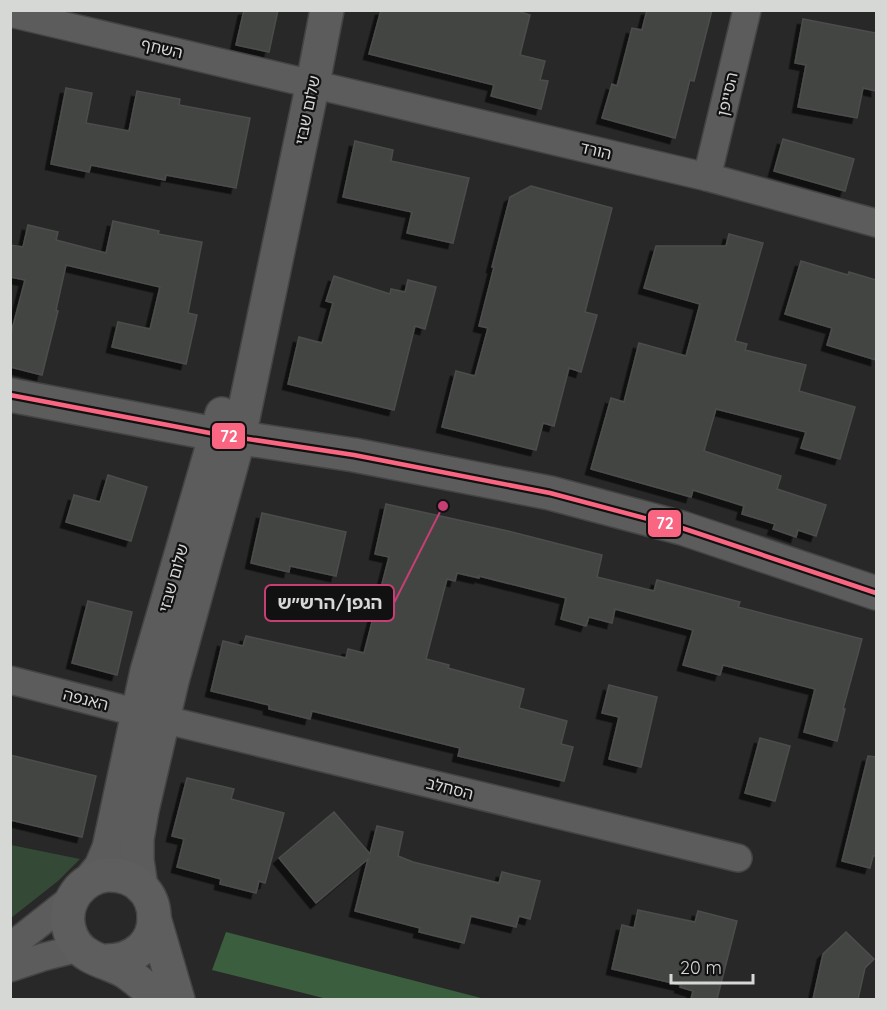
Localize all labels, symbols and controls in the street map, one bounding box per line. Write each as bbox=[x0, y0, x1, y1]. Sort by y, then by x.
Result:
street label: השחף bbox=[139, 34, 185, 62]
street label: הסייפן bbox=[712, 70, 742, 118]
street label: שלום שבזי bbox=[290, 73, 324, 147]
street label: הורד bbox=[578, 137, 614, 163]
line badge: 72 bbox=[211, 422, 246, 450]
text: 72 bbox=[220, 426, 238, 446]
line badge: 72 bbox=[647, 509, 682, 538]
text: 72 bbox=[656, 513, 674, 533]
street label: שלום שבזי bbox=[154, 541, 192, 615]
callout: הגפן/הרש״ש bbox=[265, 585, 394, 621]
text: הגפן/הרש״ש bbox=[278, 591, 382, 614]
street label: האנפה bbox=[61, 684, 111, 714]
street label: הסחלב bbox=[424, 773, 476, 803]
scale bar bbox=[671, 947, 754, 985]
text: 20 m bbox=[680, 956, 722, 979]

